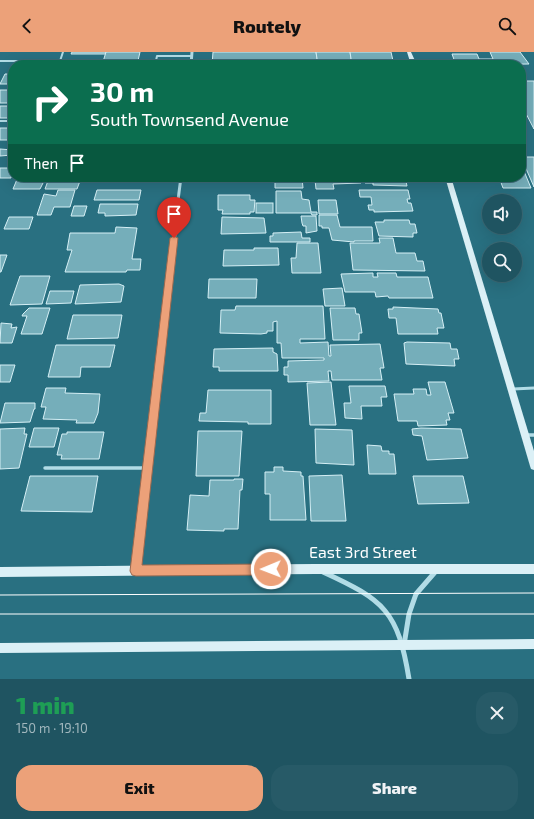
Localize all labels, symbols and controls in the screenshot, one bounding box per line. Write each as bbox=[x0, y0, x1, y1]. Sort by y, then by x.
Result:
icon: back bbox=[16, 15, 38, 37]
text: Routely bbox=[233, 15, 301, 37]
icon: search bbox=[496, 15, 518, 37]
text: 30 m bbox=[90, 74, 154, 108]
icon: right bbox=[24, 76, 76, 128]
text: South Townsend Avenue bbox=[90, 108, 289, 130]
icon: arrive bbox=[66, 152, 88, 174]
text: Then bbox=[24, 154, 58, 172]
map controls bbox=[482, 194, 522, 282]
button: sound bbox=[482, 194, 522, 234]
pin bbox=[157, 197, 191, 238]
icon: arrive bbox=[163, 203, 185, 225]
button: search bbox=[482, 242, 522, 282]
street label: East 3rd Street bbox=[309, 542, 417, 561]
position arrow bbox=[250, 548, 292, 590]
text: 1 min bbox=[16, 690, 75, 719]
button: close bbox=[476, 692, 518, 734]
text: 150 m · 19:10 bbox=[16, 720, 88, 736]
button: Exit bbox=[16, 765, 263, 811]
button: Share bbox=[271, 765, 518, 811]

